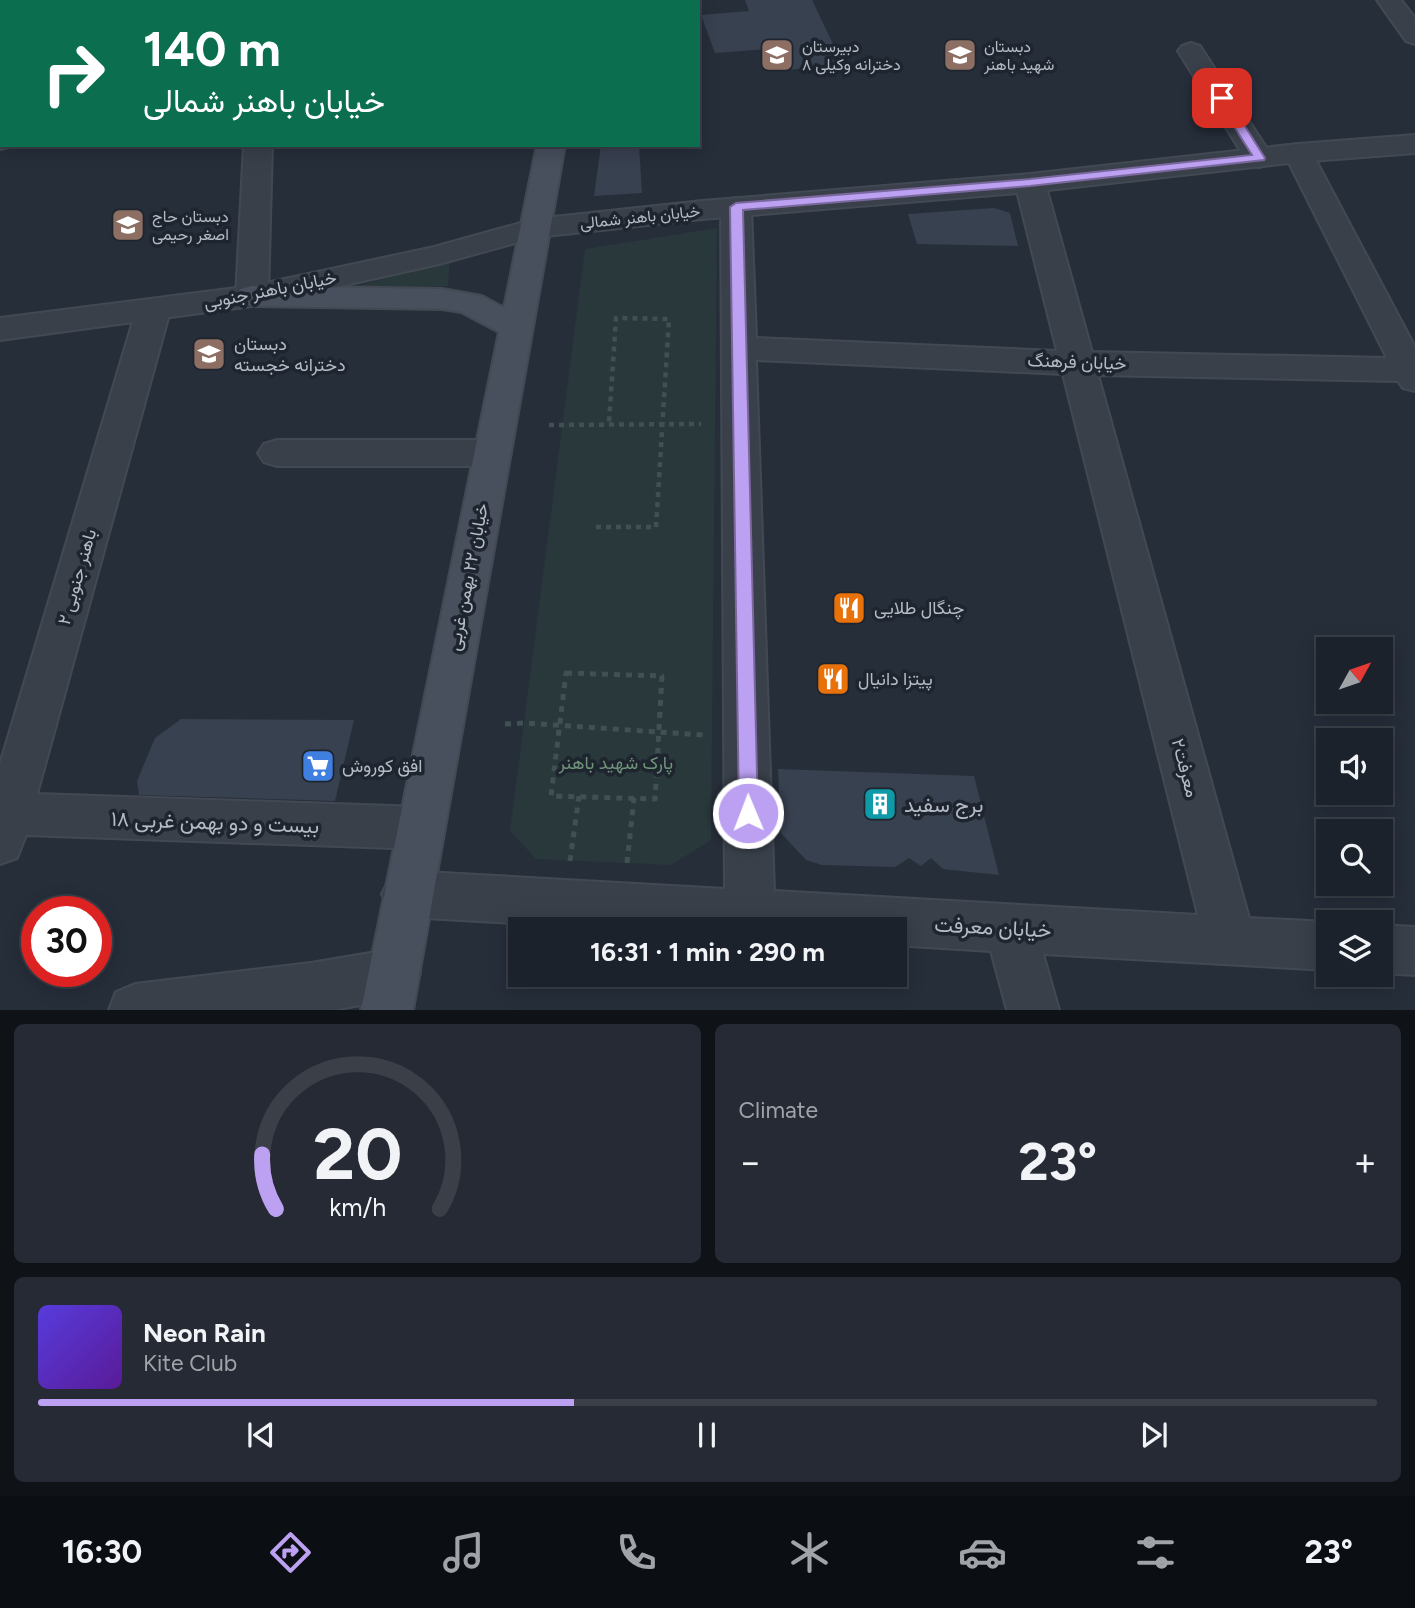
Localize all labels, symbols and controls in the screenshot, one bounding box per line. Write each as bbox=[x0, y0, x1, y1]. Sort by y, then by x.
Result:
text: 140 m bbox=[143, 19, 281, 78]
icon: right bbox=[28, 28, 119, 119]
school or university icon: دبیرستان دخترانه وکیلی ۸ bbox=[758, 36, 796, 74]
school or university icon: دبستان شهید باهنر bbox=[941, 36, 979, 74]
place label: دبیرستان دخترانه وکیلی ۸ bbox=[802, 37, 901, 75]
place label: دبستان شهید باهنر bbox=[983, 37, 1054, 75]
pin bbox=[1192, 68, 1252, 128]
icon: arrive bbox=[1203, 79, 1241, 117]
text: خیابان باهنر شمالی bbox=[143, 82, 385, 120]
street label: خیابان باهنر شمالی bbox=[579, 201, 701, 234]
school or university icon: دبستان حاج اصغر رحیمی bbox=[109, 206, 147, 244]
place label: دبستان حاج اصغر رحیمی bbox=[152, 207, 229, 245]
street label: خیابان باهنر جنوبی bbox=[202, 266, 338, 314]
place label: دبستان دخترانه خجسته bbox=[234, 333, 346, 376]
school or university icon: دبستان دخترانه خجسته bbox=[190, 335, 228, 373]
street label: خیابان فرهنگ bbox=[1027, 349, 1127, 375]
street label: خیابان ۲۲ بهمن غربی bbox=[443, 501, 493, 653]
street label: باهنر جنوبی ۲ bbox=[53, 527, 101, 627]
restaurant icon: چنگال طلایی bbox=[830, 589, 868, 627]
place label: چنگال طلایی bbox=[874, 597, 964, 620]
north arrow bbox=[1316, 637, 1393, 714]
map controls bbox=[1316, 637, 1393, 987]
restaurant icon: پیتزا دانیال bbox=[814, 660, 852, 698]
place label: پیتزا دانیال bbox=[858, 668, 933, 691]
button: sound bbox=[1316, 728, 1393, 805]
street label: معرفت۲ bbox=[1167, 736, 1203, 800]
supermarket icon: افق کوروش bbox=[299, 747, 337, 785]
park label: پارک شهید باهنر bbox=[558, 752, 673, 775]
place label: افق کوروش bbox=[342, 755, 422, 777]
position arrow bbox=[711, 776, 785, 850]
building icon: برج سفید bbox=[861, 785, 899, 823]
place label: برج سفید bbox=[904, 792, 983, 819]
street label: بیست و دو بهمن غربی ۱۸ bbox=[110, 806, 320, 839]
button: search bbox=[1316, 819, 1393, 896]
speed limit sign: 30 bbox=[21, 896, 112, 987]
button: layers bbox=[1316, 910, 1393, 987]
street label: خیابان معرفت bbox=[934, 911, 1052, 944]
text: 16:31 · 1 min · 290 m bbox=[590, 936, 825, 968]
text: Climate bbox=[739, 1096, 818, 1124]
text: 20 bbox=[313, 1111, 402, 1198]
text: 23° bbox=[1018, 1131, 1097, 1193]
text: − bbox=[739, 1139, 762, 1185]
text: + bbox=[1353, 1139, 1377, 1185]
text: km/h bbox=[329, 1192, 386, 1222]
text: Neon Rain bbox=[143, 1317, 266, 1349]
text: Kite Club bbox=[143, 1349, 237, 1377]
icon: previous bbox=[242, 1416, 280, 1454]
icon: pause bbox=[688, 1416, 726, 1454]
icon: next bbox=[1135, 1416, 1173, 1454]
icon: directions bbox=[266, 1528, 315, 1577]
icon: music bbox=[439, 1528, 488, 1577]
icon: phone bbox=[612, 1528, 661, 1577]
icon: climate bbox=[785, 1528, 834, 1577]
icon: car bbox=[958, 1528, 1007, 1577]
icon: filters bbox=[1131, 1528, 1180, 1577]
text: 16:30 bbox=[62, 1533, 142, 1571]
text: 23° bbox=[1304, 1533, 1353, 1571]

